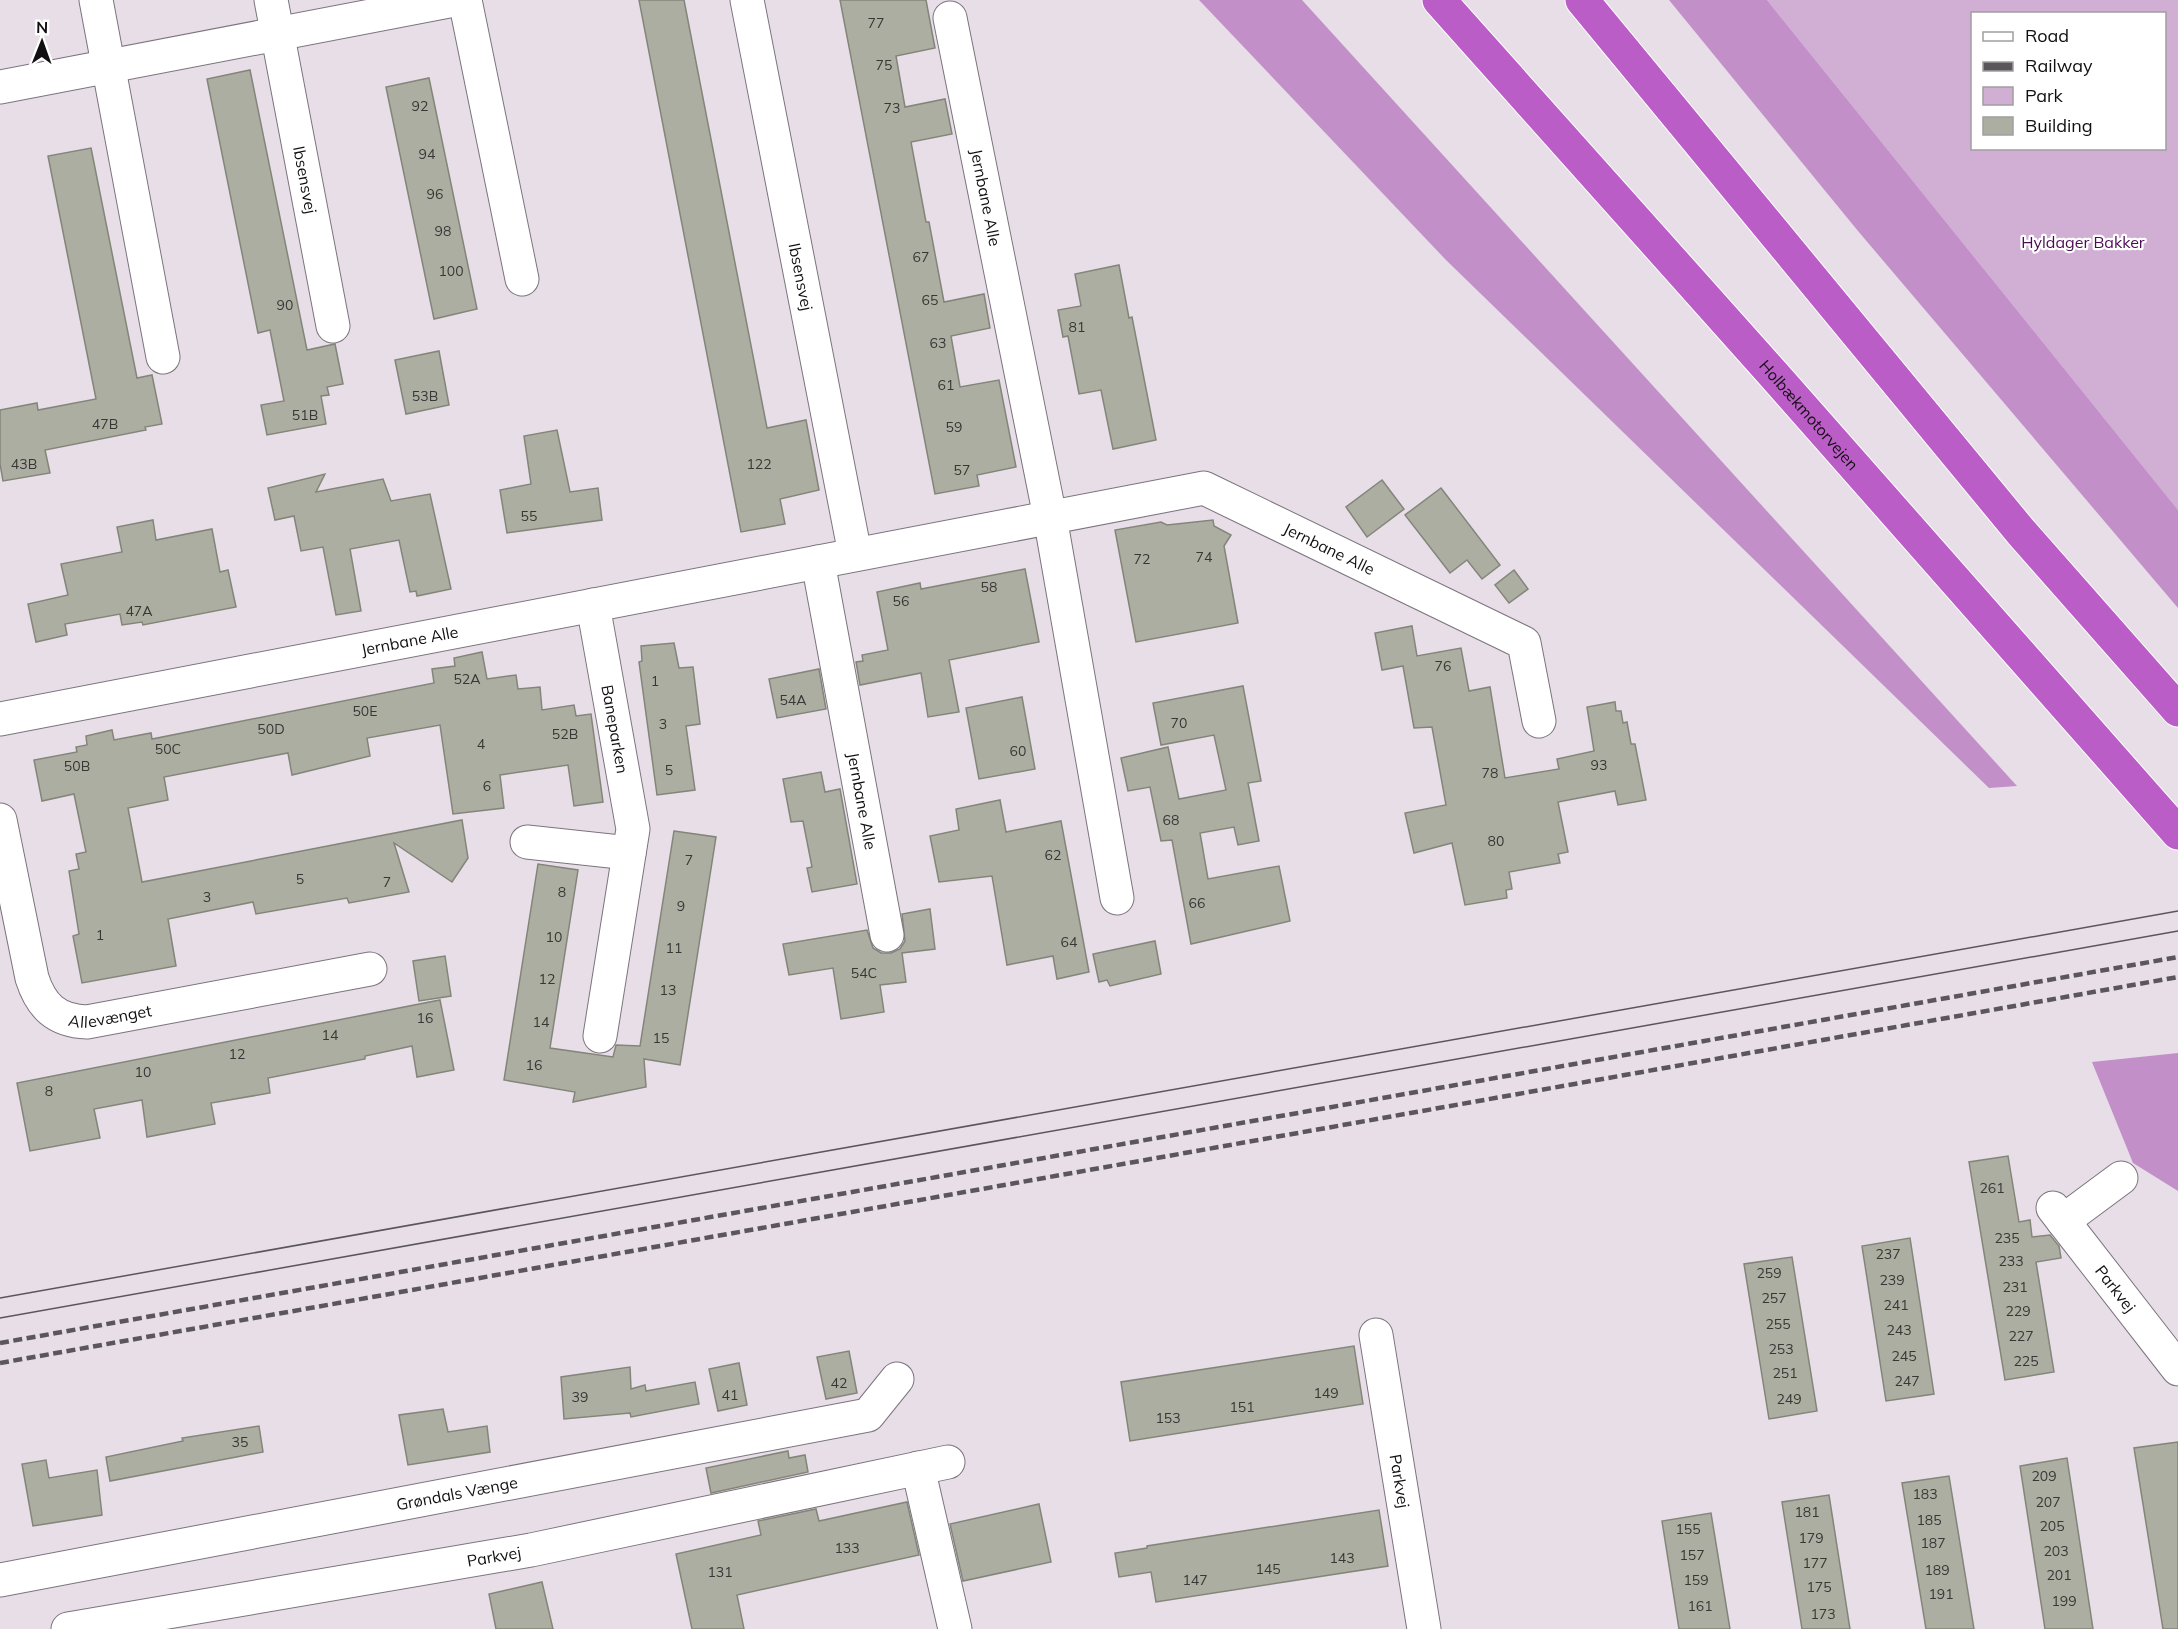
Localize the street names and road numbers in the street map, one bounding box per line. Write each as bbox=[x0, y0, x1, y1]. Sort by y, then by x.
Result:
street label: Ibsensvej bbox=[289, 144, 321, 215]
street label: Jernbane Alle bbox=[966, 147, 1005, 248]
street label: Ibsensvej bbox=[785, 241, 817, 312]
street label: Holbækmotorvejen bbox=[1755, 356, 1863, 474]
street label: Jernbane Alle bbox=[1280, 518, 1378, 579]
street label: Jernbane Alle bbox=[359, 621, 460, 660]
street label: Baneparken bbox=[597, 683, 633, 775]
street label: Jernbane Alle bbox=[843, 751, 881, 851]
street label: Allevænget bbox=[67, 1000, 154, 1032]
street label: Parkvej bbox=[2091, 1261, 2140, 1316]
street label: Parkvej bbox=[1386, 1453, 1414, 1510]
street label: Grøndals Vænge bbox=[394, 1472, 519, 1514]
street label: Parkvej bbox=[465, 1542, 522, 1571]

